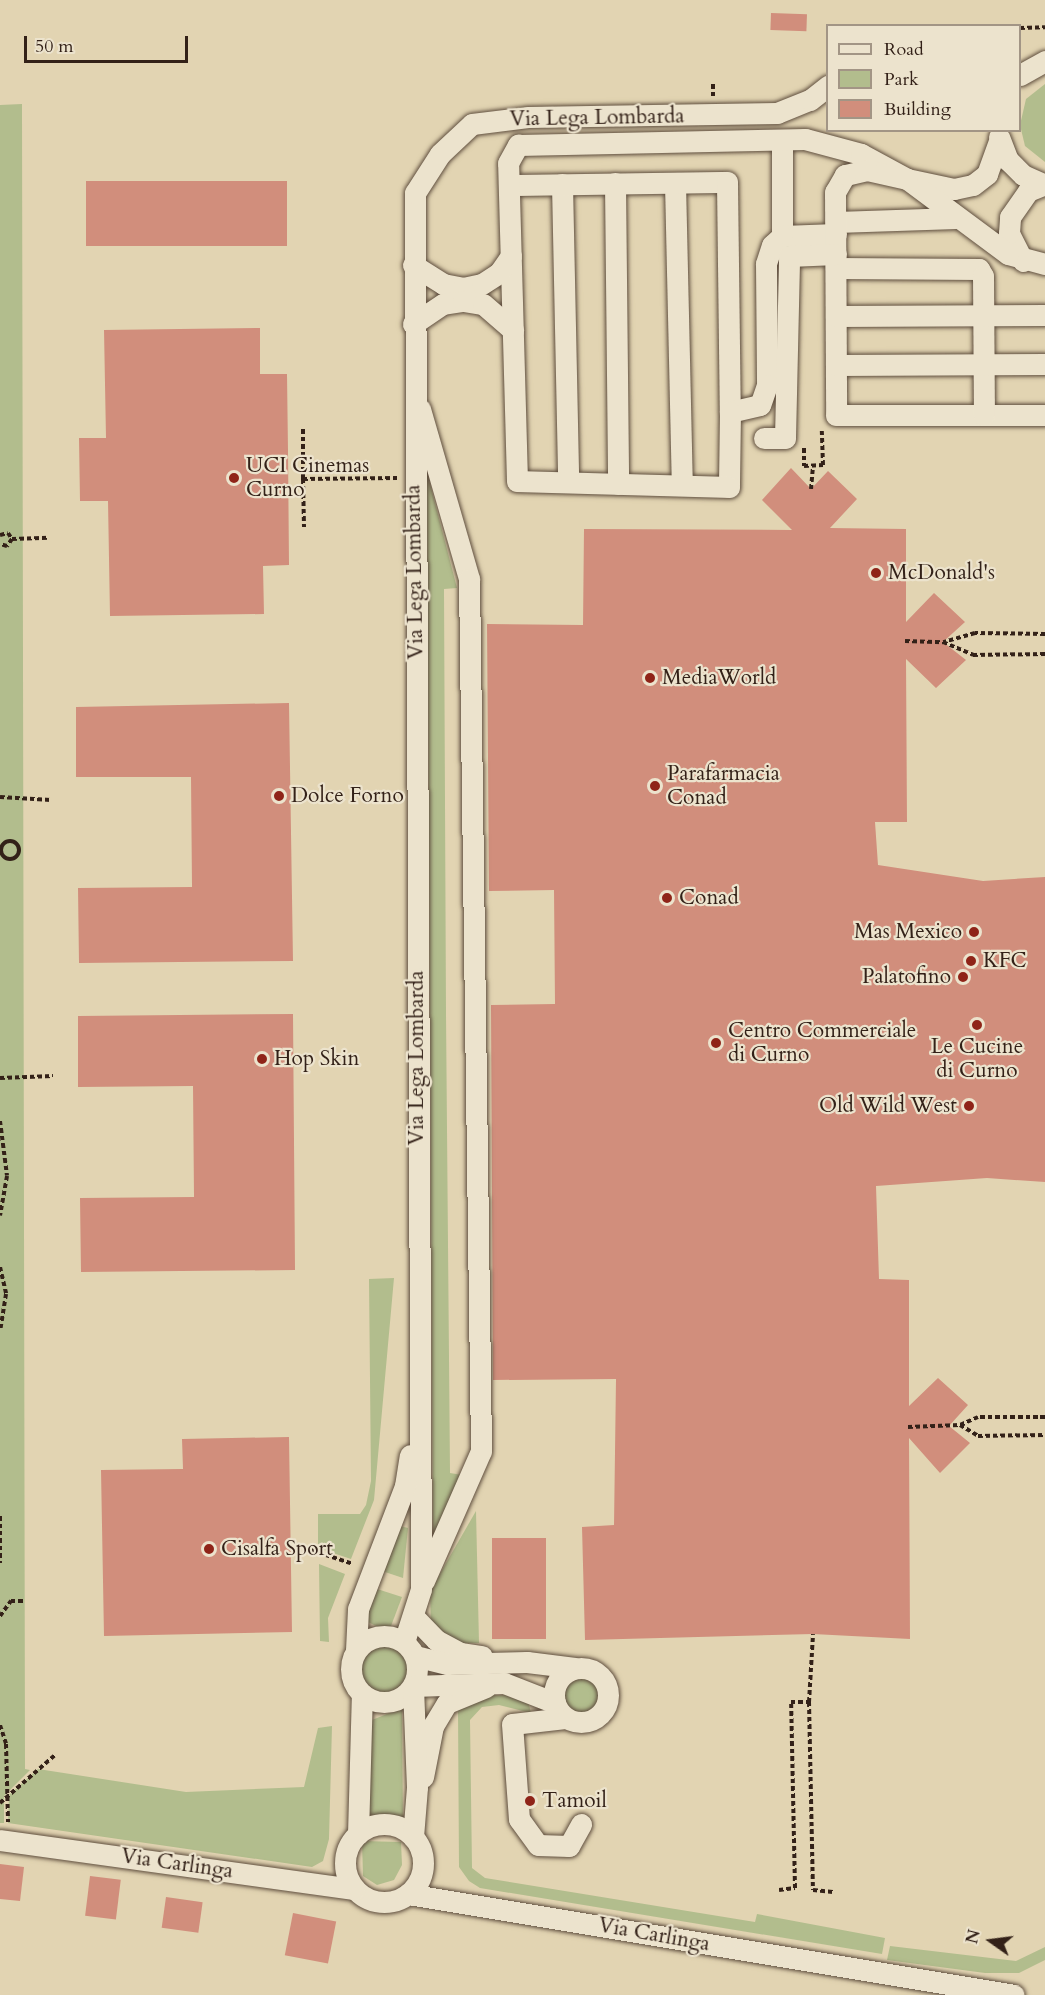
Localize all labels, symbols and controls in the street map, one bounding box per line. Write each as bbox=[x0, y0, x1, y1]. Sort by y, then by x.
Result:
scale bar bbox=[27, 24, 190, 62]
legend bbox=[826, 24, 1021, 132]
text: 50 m bbox=[35, 34, 74, 59]
text: Road bbox=[884, 37, 924, 62]
text: Park bbox=[884, 67, 919, 92]
text: Building bbox=[884, 97, 951, 122]
street label: Via Lega Lombarda bbox=[509, 104, 685, 132]
place label: UCI Cinemas Curno bbox=[246, 453, 369, 503]
marker: UCI Cinemas Curno bbox=[227, 471, 241, 485]
street label: Via Lega Lombarda bbox=[401, 484, 429, 660]
place label: McDonald's bbox=[888, 560, 995, 586]
marker: McDonald's bbox=[869, 566, 883, 580]
place label: MediaWorld bbox=[662, 665, 776, 691]
marker: MediaWorld bbox=[643, 671, 657, 685]
place label: Parafarmacia Conad bbox=[667, 761, 780, 811]
marker: Parafarmacia Conad bbox=[648, 779, 662, 793]
place label: Dolce Forno bbox=[291, 783, 404, 809]
marker: Dolce Forno bbox=[272, 789, 286, 803]
place label: Conad bbox=[679, 885, 739, 911]
marker: Conad bbox=[660, 891, 674, 905]
place label: Mas Mexico bbox=[854, 919, 962, 945]
marker: Mas Mexico bbox=[967, 925, 981, 939]
place label: KFC bbox=[983, 948, 1027, 974]
marker: KFC bbox=[964, 954, 978, 968]
place label: Palatofino bbox=[862, 964, 951, 990]
marker: Palatofino bbox=[956, 970, 970, 984]
street label: Via Lega Lombarda bbox=[404, 971, 430, 1145]
place label: Centro Commerciale di Curno bbox=[728, 1018, 916, 1068]
marker: Le Cucine di Curno bbox=[970, 1018, 984, 1032]
place label: Le Cucine di Curno bbox=[931, 1034, 1023, 1084]
marker: Centro Commerciale di Curno bbox=[709, 1036, 723, 1050]
place label: Hop Skin bbox=[274, 1046, 359, 1072]
marker: Hop Skin bbox=[255, 1052, 269, 1066]
place label: Old Wild West bbox=[819, 1093, 957, 1119]
marker: Old Wild West bbox=[962, 1099, 976, 1113]
place label: Cisalfa Sport bbox=[221, 1536, 333, 1562]
marker: Cisalfa Sport bbox=[202, 1542, 216, 1556]
place label: Tamoil bbox=[542, 1788, 607, 1814]
marker: Tamoil bbox=[523, 1794, 537, 1808]
street label: Via Carlinga bbox=[119, 1844, 235, 1884]
north arrow bbox=[961, 1911, 1021, 1971]
street label: Via Carlinga bbox=[596, 1913, 712, 1957]
text: N bbox=[961, 1927, 986, 1946]

